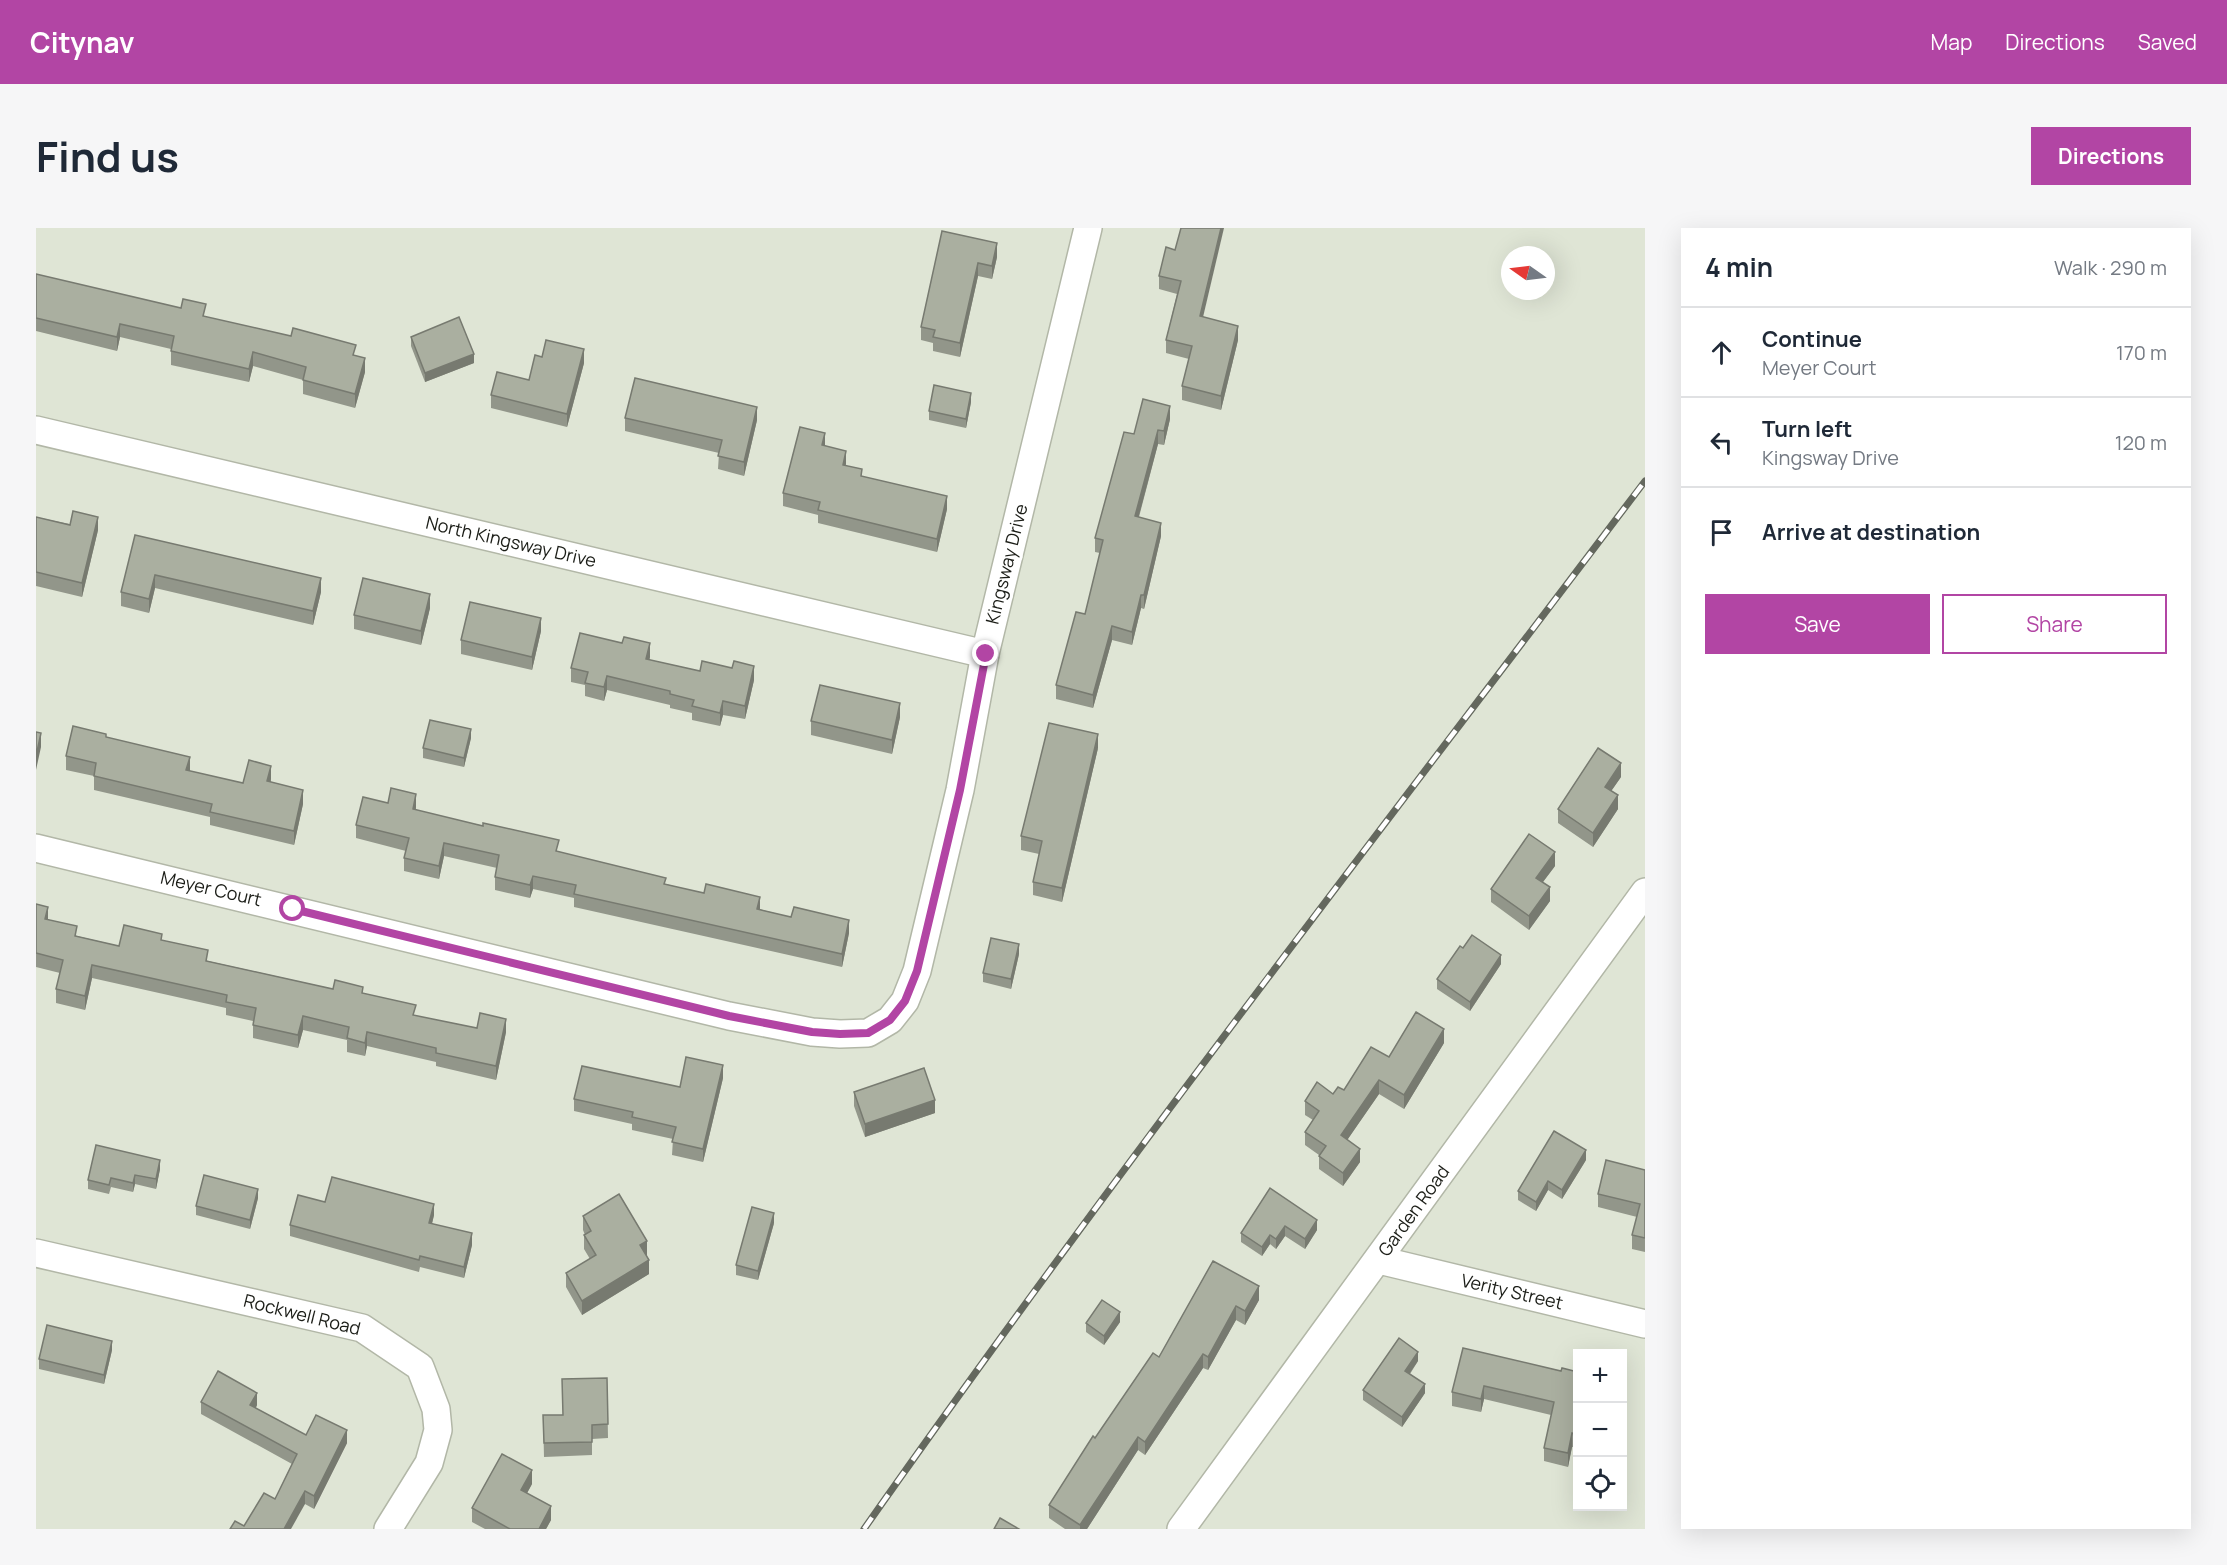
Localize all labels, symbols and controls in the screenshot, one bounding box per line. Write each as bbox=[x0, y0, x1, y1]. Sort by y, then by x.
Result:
text: Citynav bbox=[30, 23, 134, 61]
text: Map bbox=[1931, 28, 1972, 56]
text: Directions bbox=[2005, 28, 2105, 56]
text: Saved bbox=[2138, 28, 2197, 56]
text: Find us bbox=[36, 127, 179, 185]
button: Directions bbox=[2031, 127, 2191, 185]
north arrow bbox=[1501, 246, 1555, 300]
text: 4 min bbox=[1705, 249, 1773, 285]
text: Walk · 290 m bbox=[2054, 254, 2167, 281]
text: Continue bbox=[1762, 324, 1862, 354]
icon: ahead bbox=[1705, 336, 1738, 369]
text: 170 m bbox=[2116, 339, 2167, 366]
text: Meyer Court bbox=[1762, 354, 1877, 381]
text: Turn left bbox=[1762, 414, 1852, 444]
icon: left bbox=[1705, 426, 1738, 459]
text: 120 m bbox=[2115, 429, 2167, 456]
text: Kingsway Drive bbox=[1762, 444, 1899, 471]
street label: Kingsway Drive bbox=[979, 501, 1033, 626]
street label: North Kingsway Drive bbox=[424, 510, 599, 572]
icon: arrive bbox=[1705, 516, 1738, 549]
text: Arrive at destination bbox=[1762, 517, 1980, 547]
button: Save bbox=[1705, 594, 1930, 654]
button: Share bbox=[1942, 594, 2167, 654]
route end bbox=[972, 640, 998, 666]
street label: Meyer Court bbox=[158, 865, 264, 911]
route start bbox=[279, 895, 305, 921]
street label: Garden Road bbox=[1372, 1160, 1454, 1261]
street label: Verity Street bbox=[1459, 1268, 1566, 1314]
street label: Rockwell Road bbox=[241, 1288, 363, 1340]
map controls bbox=[1573, 1349, 1627, 1511]
button: + bbox=[1573, 1349, 1627, 1403]
button: − bbox=[1573, 1403, 1627, 1457]
button: locate bbox=[1573, 1457, 1627, 1511]

